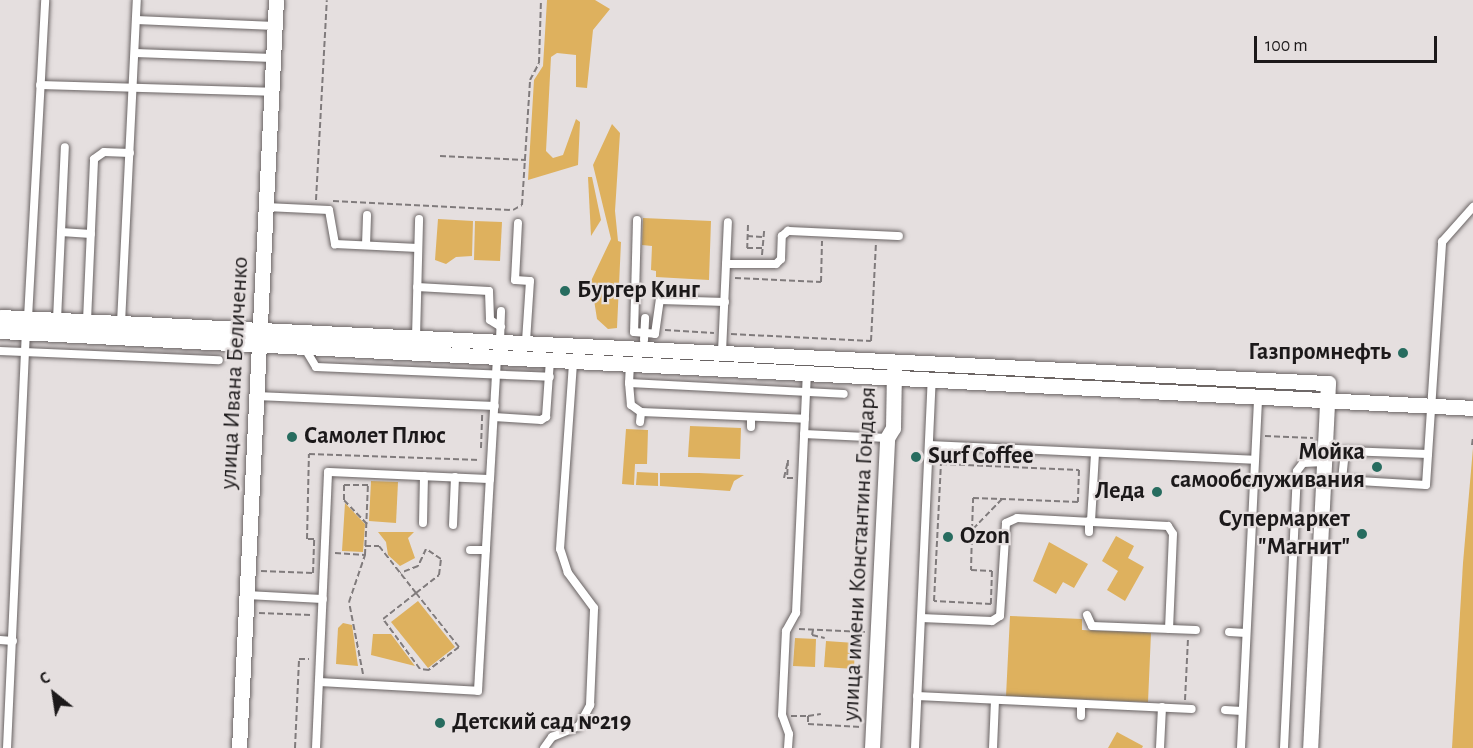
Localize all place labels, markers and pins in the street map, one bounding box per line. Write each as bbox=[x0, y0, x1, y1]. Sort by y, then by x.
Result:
place label: Бургер Кинг bbox=[577, 277, 700, 305]
marker: Бургер Кинг bbox=[558, 284, 572, 298]
place label: Газпромнефть bbox=[1248, 339, 1391, 367]
marker: Газпромнефть bbox=[1396, 346, 1410, 360]
place label: Самолет Плюс bbox=[304, 423, 446, 451]
marker: Самолет Плюс bbox=[285, 430, 299, 444]
place label: Мойка самообслуживания bbox=[1171, 439, 1365, 495]
place label: Surf Coffee bbox=[928, 443, 1034, 471]
marker: Surf Coffee bbox=[909, 450, 923, 464]
marker: Мойка самообслуживания bbox=[1370, 460, 1384, 474]
place label: Леда bbox=[1095, 478, 1145, 506]
marker: Леда bbox=[1150, 485, 1164, 499]
place label: Супермаркет "Магнит" bbox=[1218, 506, 1350, 562]
place label: Ozon bbox=[960, 523, 1010, 551]
marker: Супермаркет "Магнит" bbox=[1355, 527, 1369, 541]
marker: Ozon bbox=[941, 530, 955, 544]
place label: Детский сад №219 bbox=[452, 709, 631, 737]
marker: Детский сад №219 bbox=[433, 716, 447, 730]

